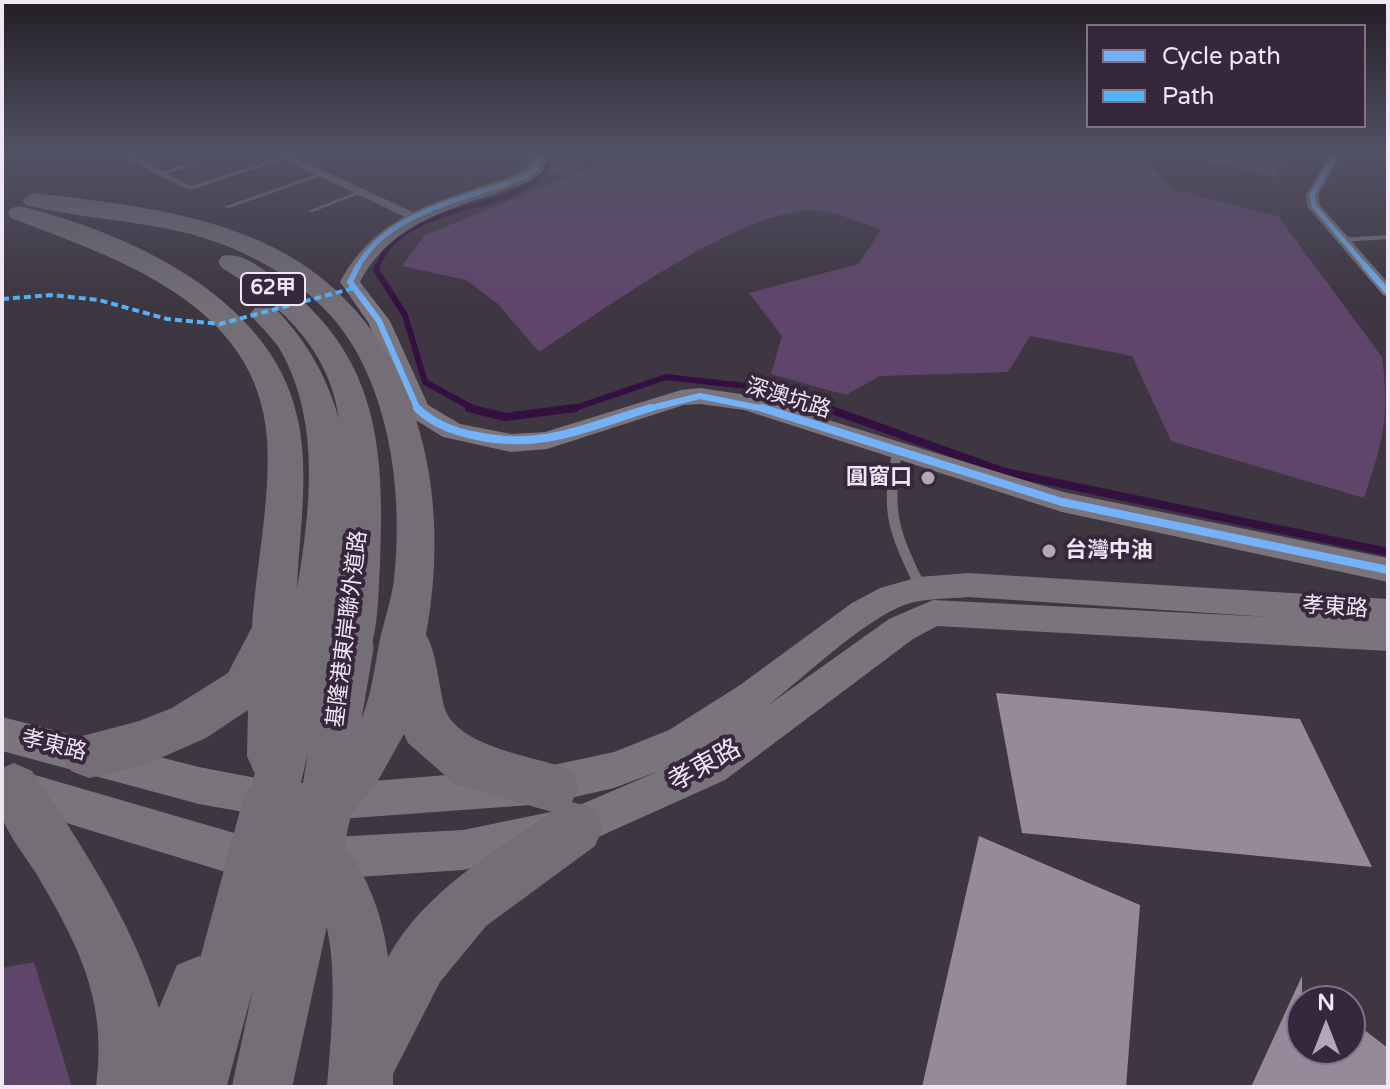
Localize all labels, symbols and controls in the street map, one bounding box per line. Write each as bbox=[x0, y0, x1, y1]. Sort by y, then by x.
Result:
legend bbox=[1086, 24, 1366, 128]
text: Cycle path bbox=[1162, 42, 1281, 71]
text: Path bbox=[1162, 82, 1215, 111]
road number: 62甲 bbox=[241, 273, 305, 305]
street label: 深澳坑路 bbox=[742, 374, 834, 424]
place label: 圓窗口 bbox=[846, 465, 912, 491]
marker: 圓窗口 bbox=[919, 469, 937, 487]
street label: 基隆港東岸聯外道路 bbox=[323, 529, 373, 729]
place label: 台灣中油 bbox=[1065, 538, 1153, 564]
marker: 台灣中油 bbox=[1040, 542, 1058, 560]
street label: 孝東路 bbox=[1301, 593, 1369, 623]
street label: 孝東路 bbox=[19, 725, 89, 767]
street label: 孝東路 bbox=[663, 733, 747, 799]
north arrow bbox=[1286, 985, 1366, 1065]
text: N bbox=[1317, 990, 1335, 1016]

